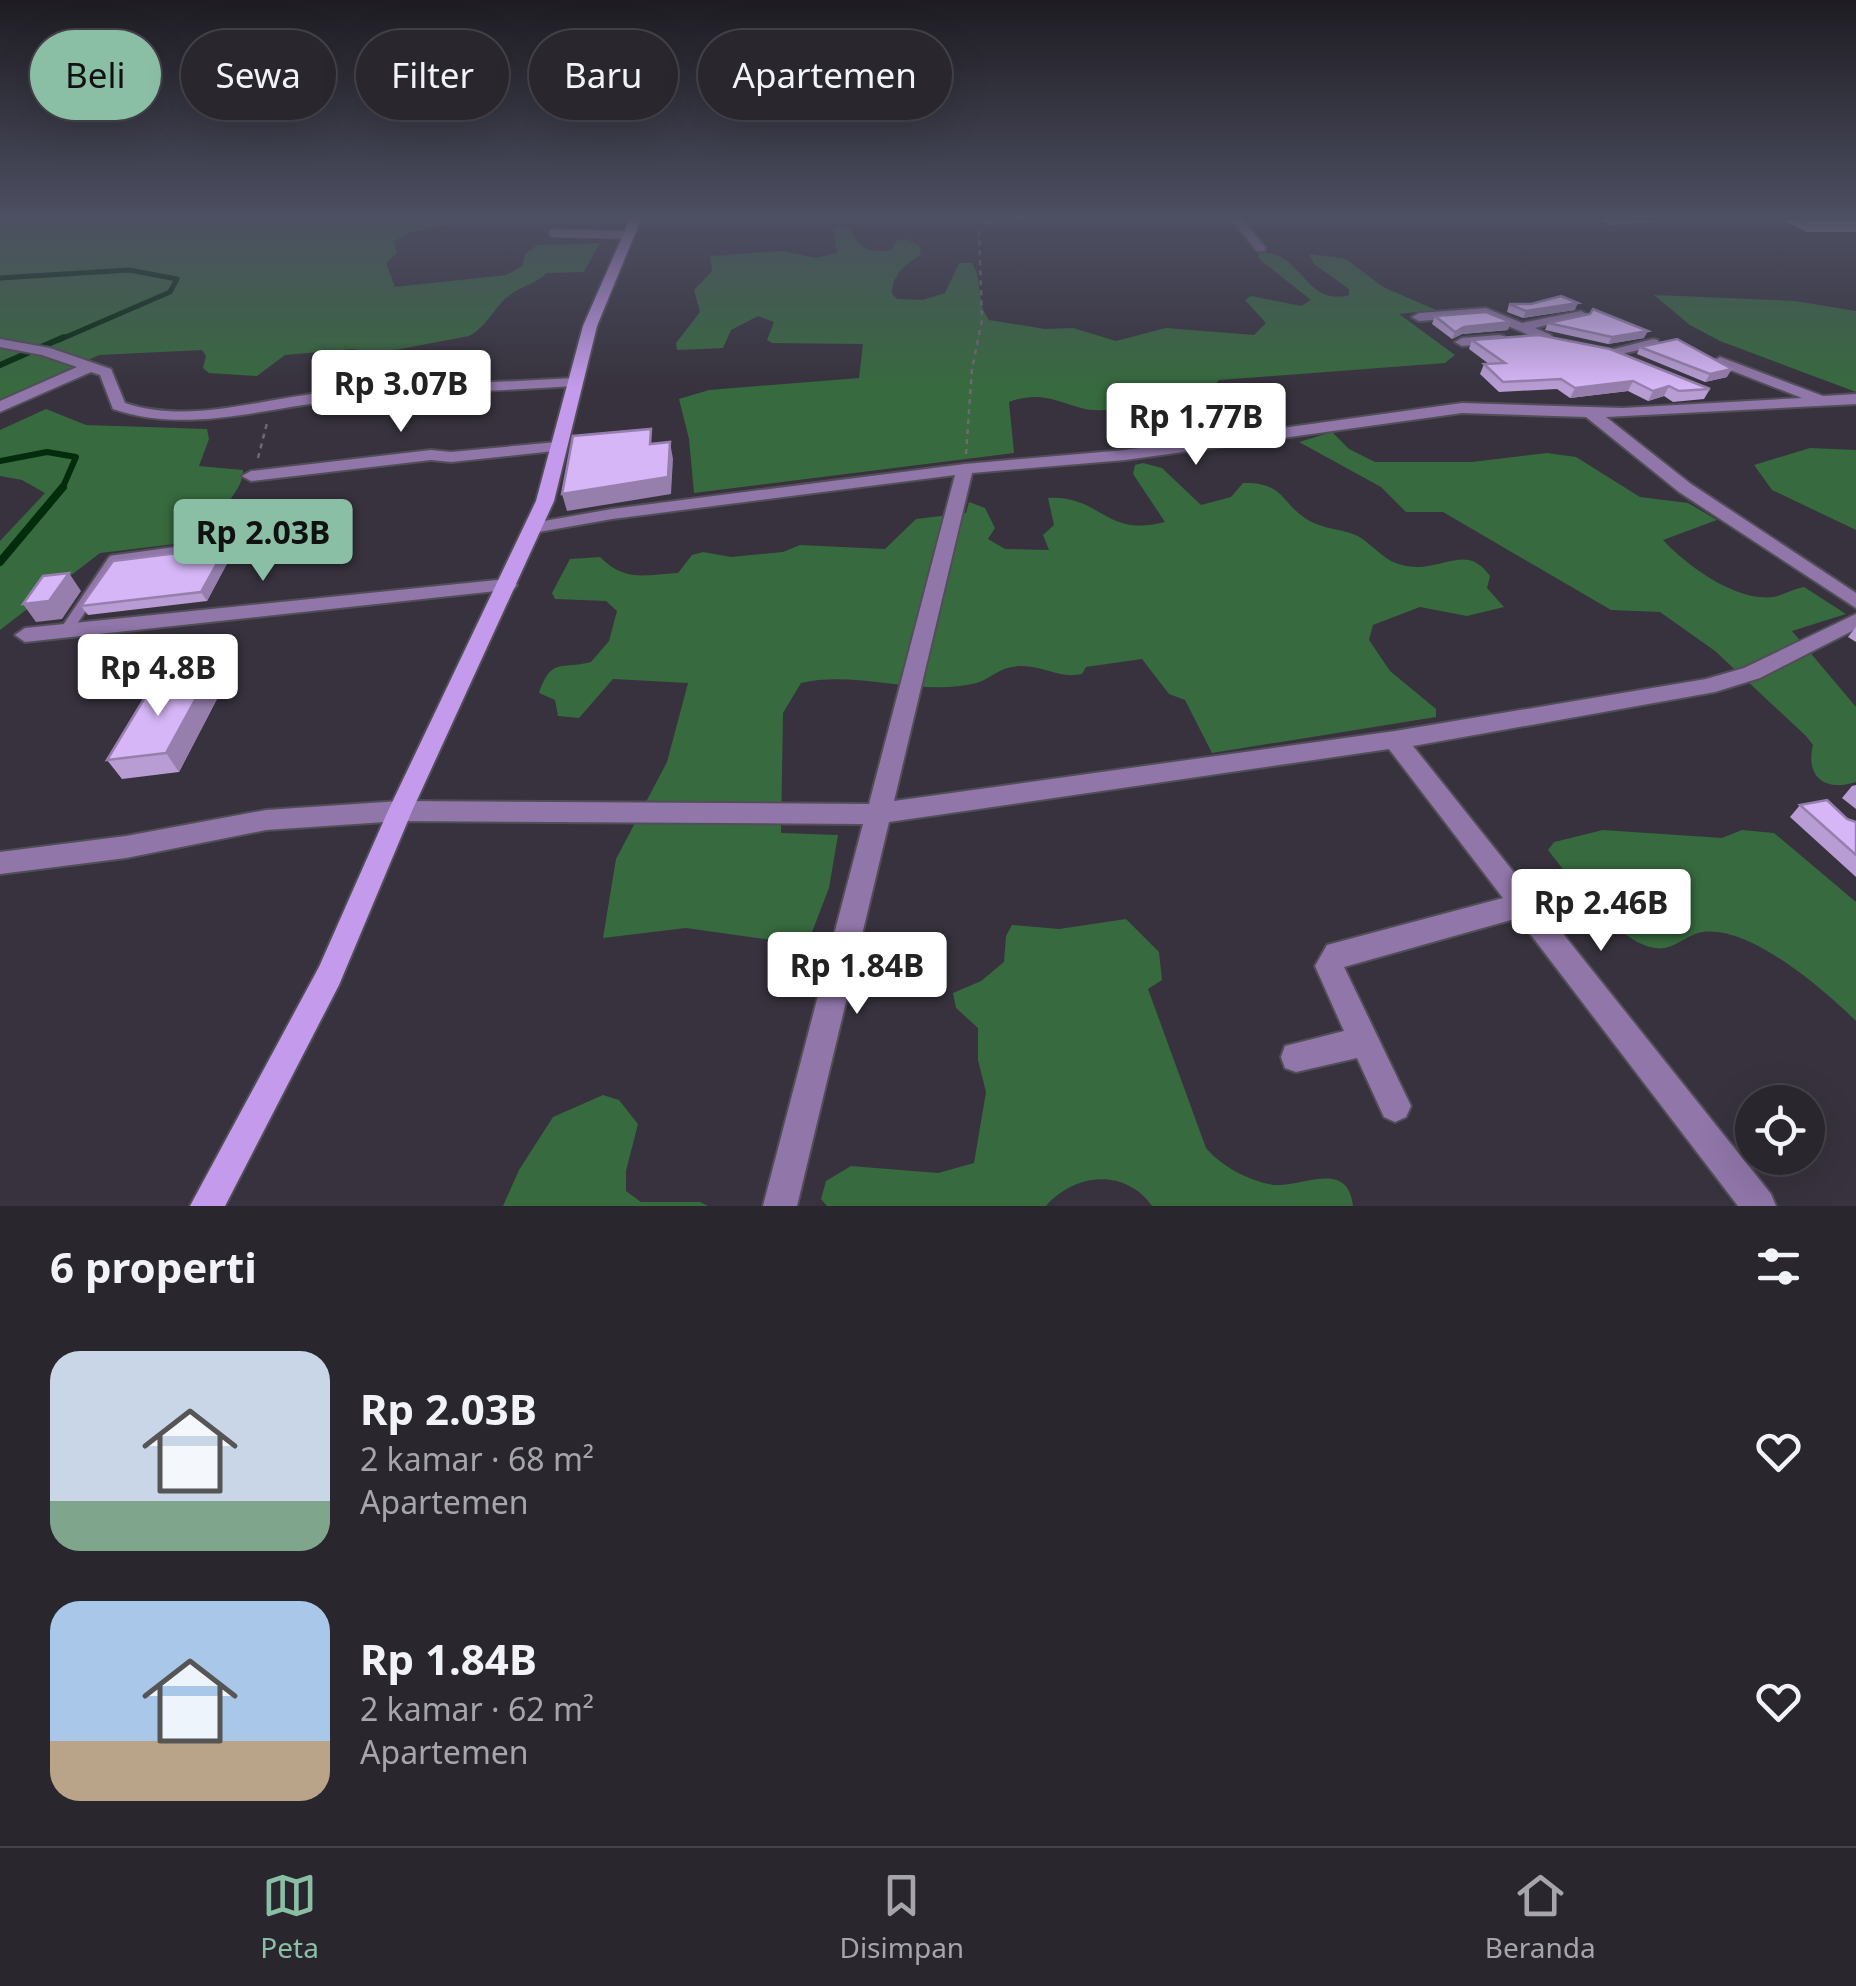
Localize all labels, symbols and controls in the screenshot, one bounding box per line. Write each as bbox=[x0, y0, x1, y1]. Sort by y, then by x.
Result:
chip: Beli bbox=[30, 30, 161, 120]
chip: Sewa bbox=[181, 30, 336, 120]
chip: Filter bbox=[356, 30, 509, 120]
chip: Baru bbox=[529, 30, 678, 120]
chip: Apartemen bbox=[698, 30, 952, 120]
pin: Rp 3.07B bbox=[298, 350, 504, 435]
text: Rp 3.07B bbox=[334, 361, 468, 404]
pin: Rp 1.77B bbox=[1093, 383, 1299, 468]
text: Rp 1.77B bbox=[1129, 394, 1263, 437]
pin: Rp 2.03B bbox=[160, 499, 366, 584]
text: Rp 2.03B bbox=[196, 510, 330, 553]
pin: Rp 4.8B bbox=[66, 634, 250, 719]
text: Rp 4.8B bbox=[100, 645, 216, 688]
pin: Rp 2.46B bbox=[1498, 869, 1704, 954]
text: Rp 2.46B bbox=[1534, 880, 1668, 923]
pin: Rp 1.84B bbox=[754, 932, 960, 1017]
text: Rp 1.84B bbox=[790, 943, 924, 986]
map controls bbox=[1735, 1085, 1825, 1175]
button: locate bbox=[1735, 1085, 1825, 1175]
text: 6 properti bbox=[50, 1238, 257, 1295]
icon: filters bbox=[1751, 1239, 1806, 1294]
text: Rp 2.03B bbox=[360, 1380, 537, 1437]
icon: home bbox=[130, 1391, 250, 1511]
icon: heart bbox=[1751, 1424, 1806, 1479]
text: 2 kamar · 68 m² bbox=[360, 1437, 594, 1480]
text: Apartemen bbox=[360, 1480, 529, 1523]
text: Rp 1.84B bbox=[360, 1630, 537, 1687]
icon: home bbox=[130, 1641, 250, 1761]
icon: heart bbox=[1751, 1674, 1806, 1729]
text: 2 kamar · 62 m² bbox=[360, 1687, 594, 1730]
text: Apartemen bbox=[360, 1730, 529, 1773]
tab: Peta bbox=[260, 1868, 319, 1966]
tab: Disimpan bbox=[839, 1868, 964, 1966]
tab: Beranda bbox=[1485, 1868, 1596, 1966]

